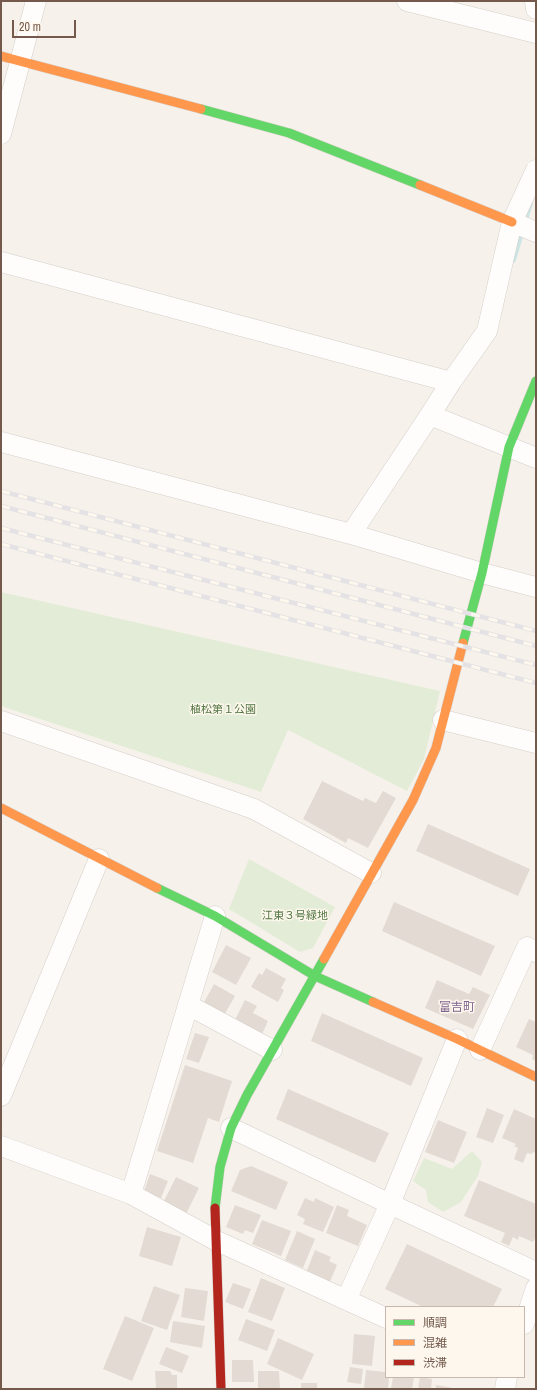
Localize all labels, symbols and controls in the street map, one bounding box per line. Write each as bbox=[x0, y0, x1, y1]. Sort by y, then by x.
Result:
scale bar bbox=[14, 12, 78, 38]
text: 20 m bbox=[19, 19, 41, 35]
park label: 植松第１公園 bbox=[190, 703, 256, 717]
park label: 江東３号緑地 bbox=[262, 909, 328, 923]
district label: 富吉町 bbox=[439, 1001, 475, 1015]
legend bbox=[385, 1306, 525, 1378]
text: 順調 bbox=[423, 1315, 447, 1331]
text: 混雑 bbox=[423, 1335, 447, 1351]
text: 渋滞 bbox=[423, 1355, 447, 1371]

